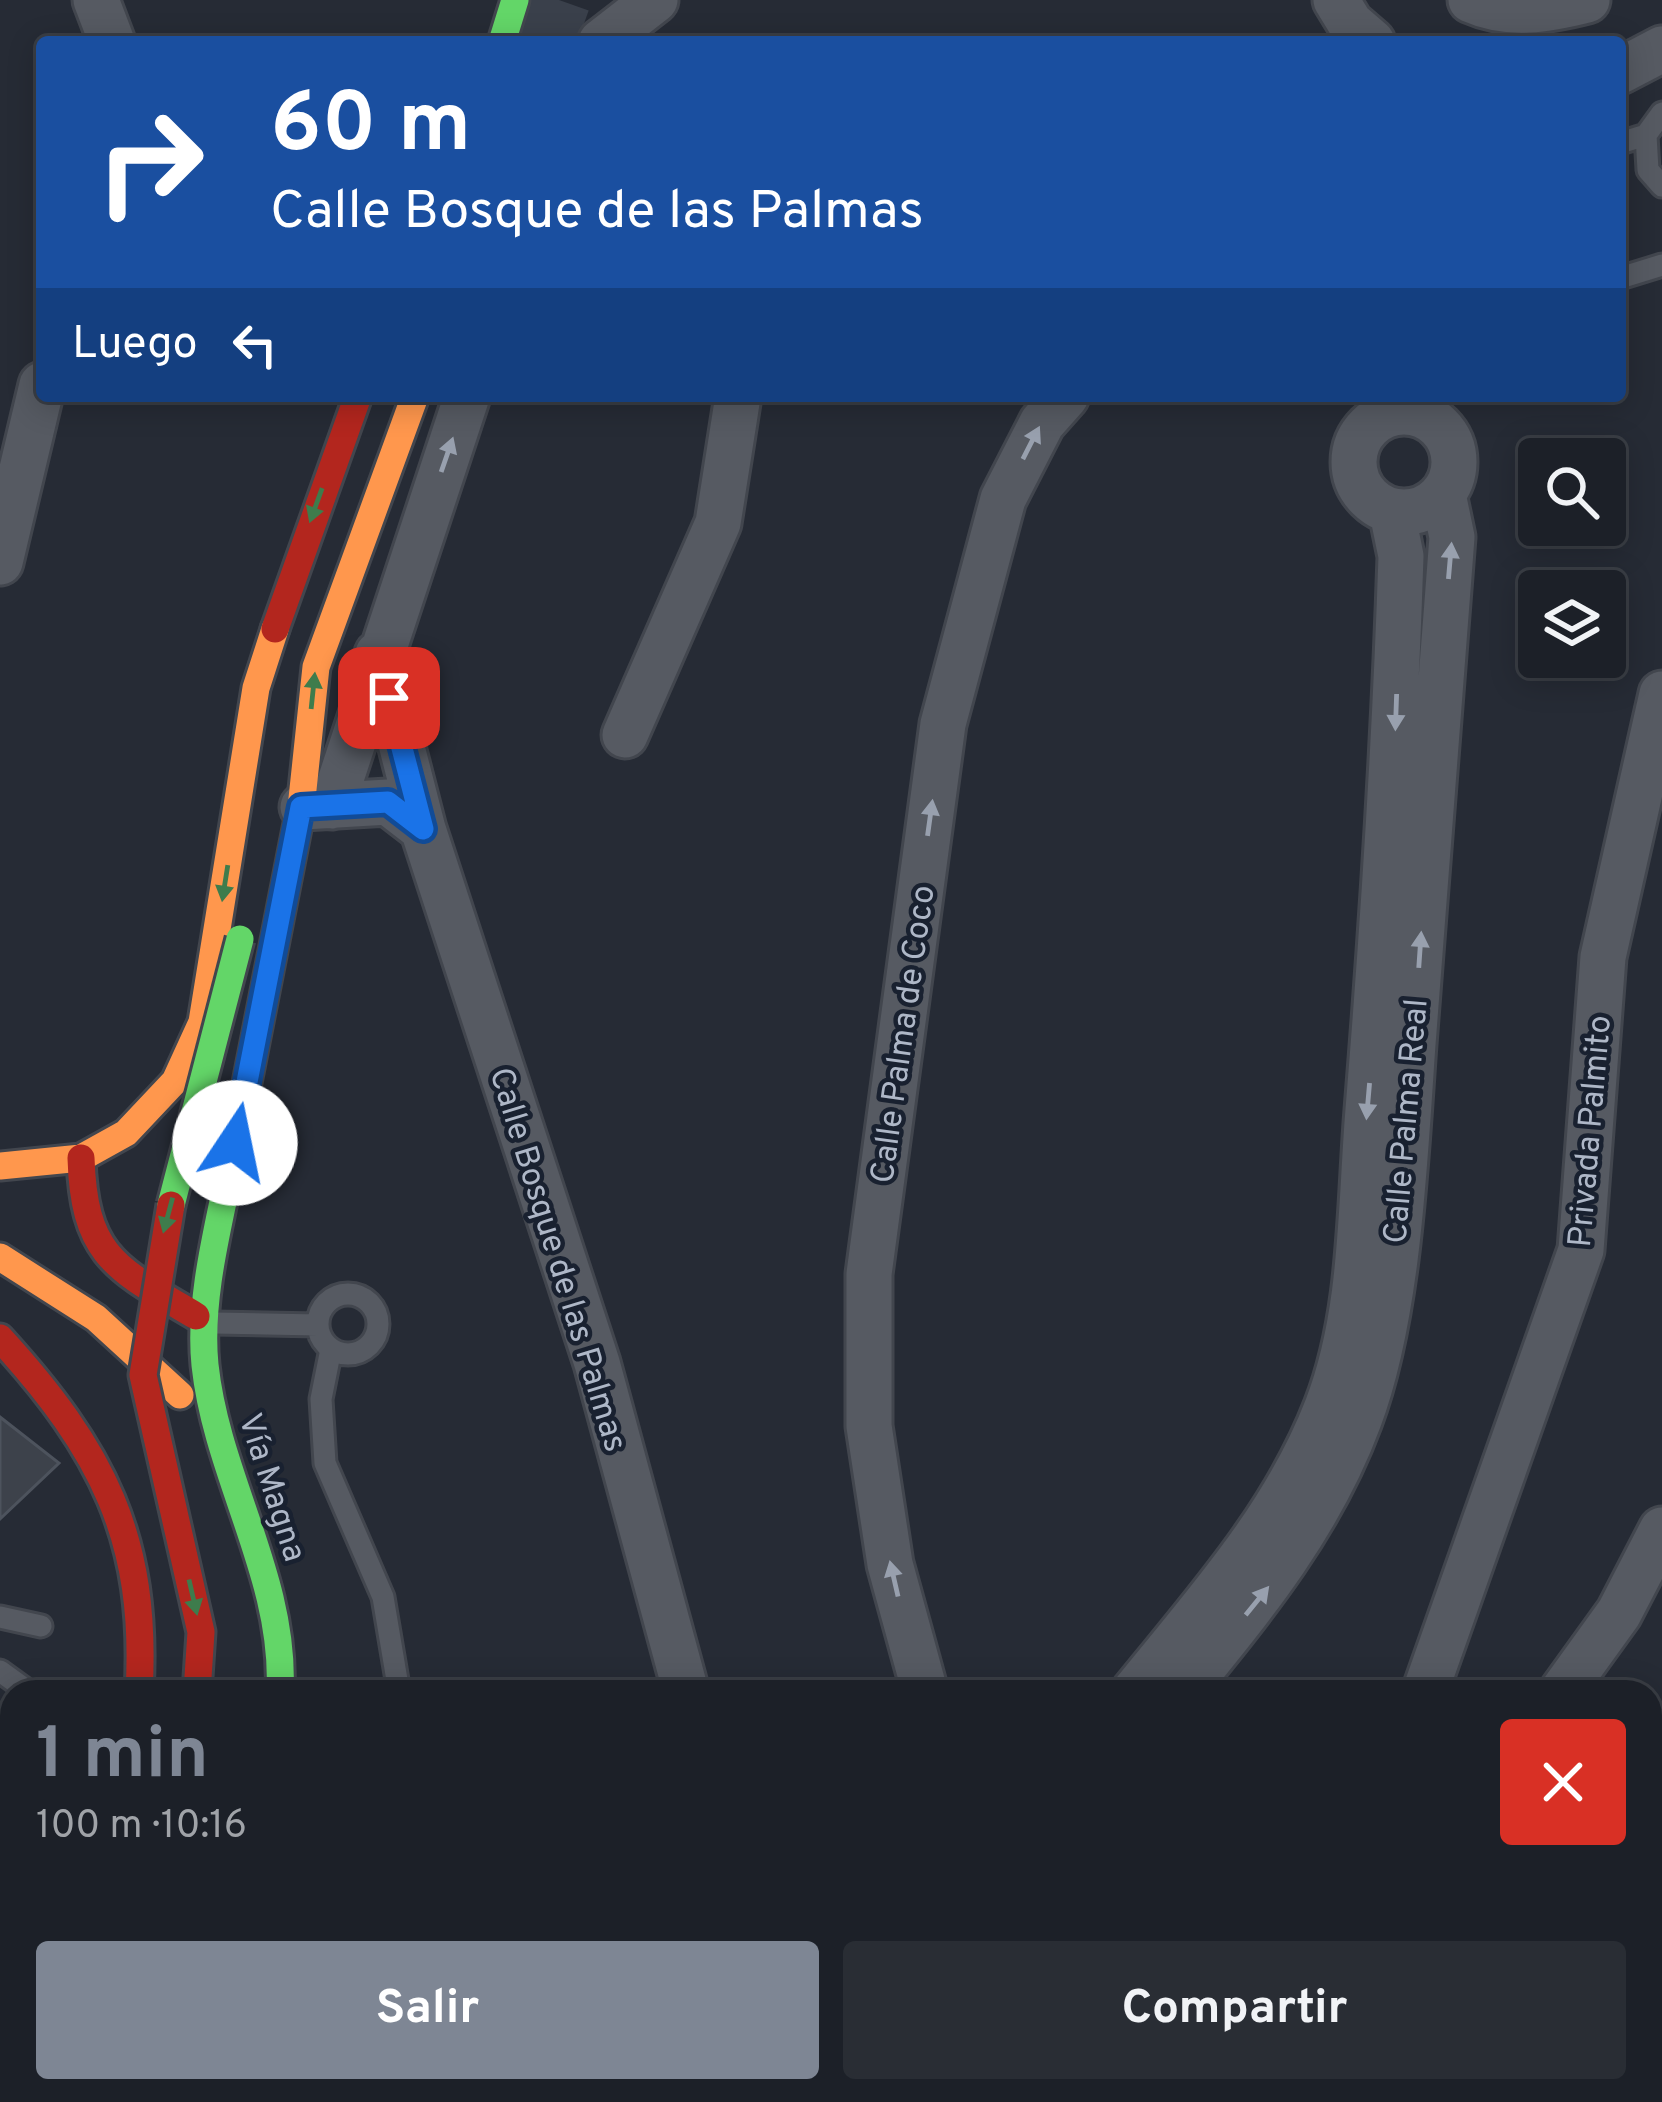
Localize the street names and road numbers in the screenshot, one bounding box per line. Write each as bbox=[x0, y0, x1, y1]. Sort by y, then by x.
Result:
street label: Calle Palma de Coco bbox=[863, 883, 947, 1186]
street label: Calle Palma Real bbox=[1376, 997, 1440, 1246]
street label: Privada Palmito bbox=[1561, 1014, 1623, 1249]
street label: Calle Bosque de las Palmas bbox=[478, 1063, 635, 1457]
street label: Vía Magna bbox=[227, 1409, 314, 1568]

